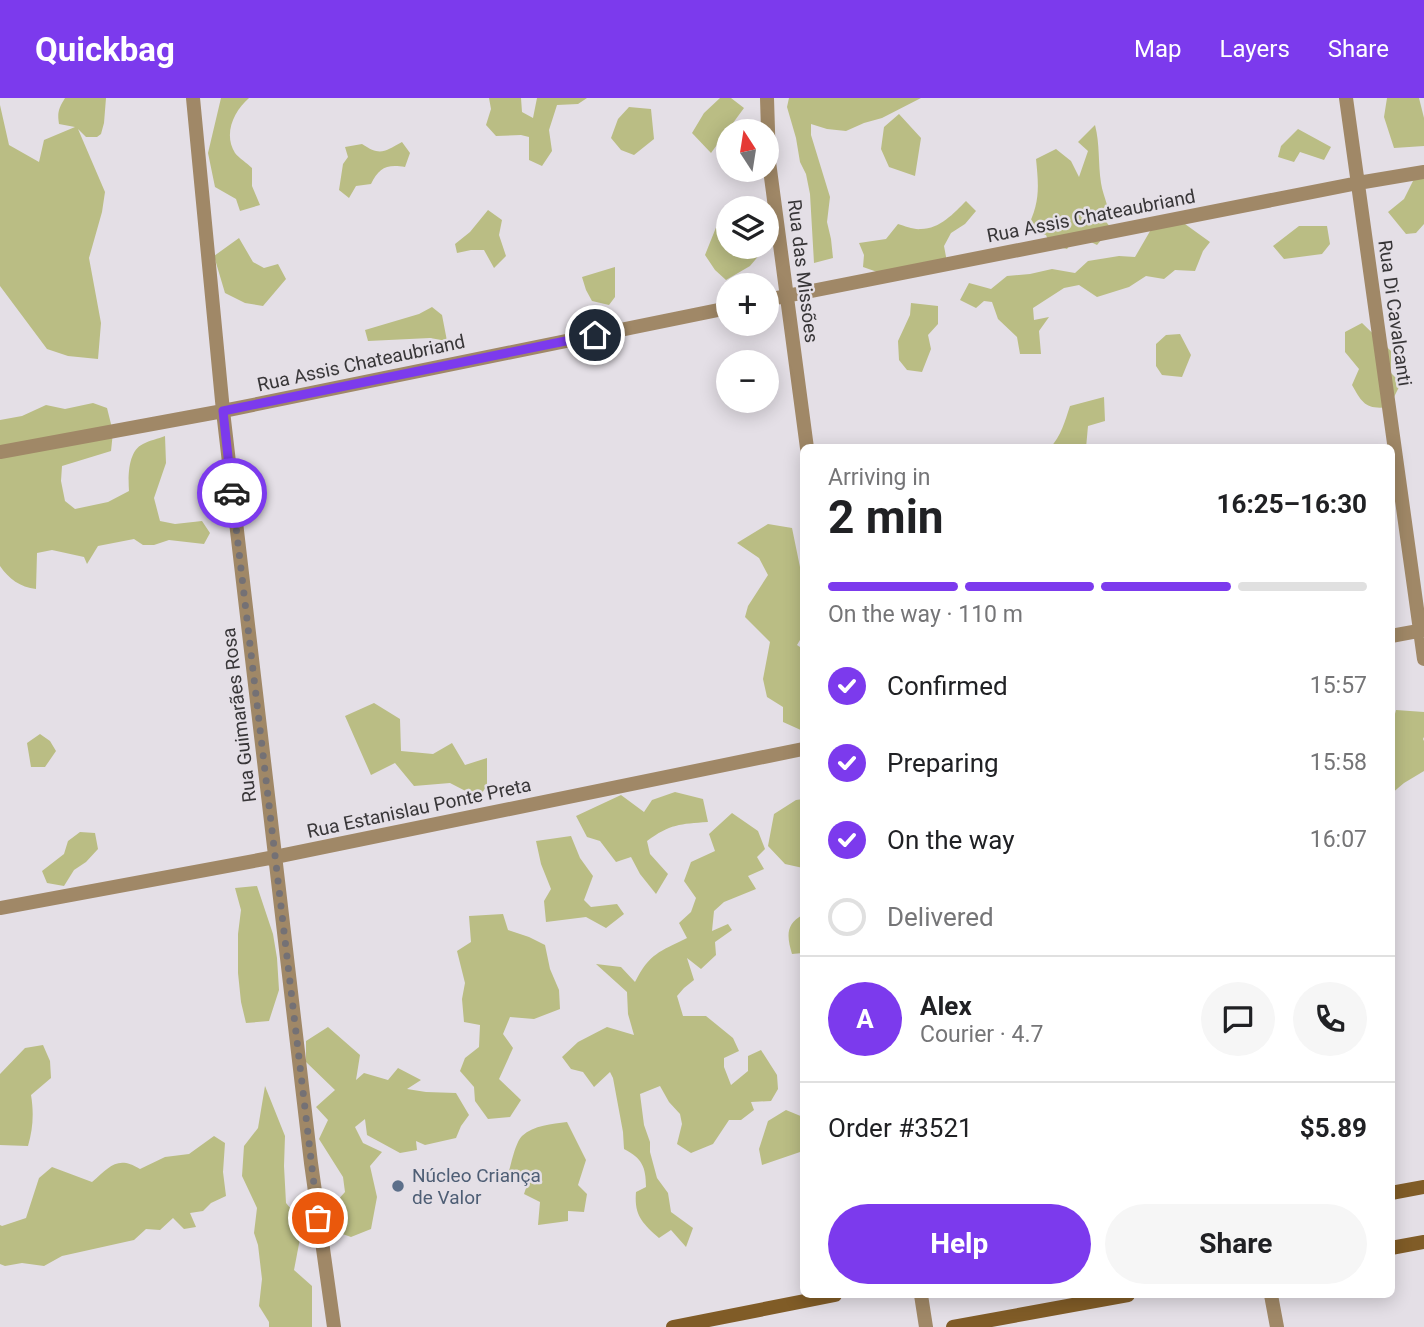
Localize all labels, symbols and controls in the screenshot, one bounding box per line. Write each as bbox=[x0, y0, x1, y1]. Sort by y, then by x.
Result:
text: Quickbag bbox=[35, 30, 175, 69]
text: Map bbox=[1134, 35, 1182, 63]
text: Layers bbox=[1220, 35, 1290, 63]
text: Share bbox=[1328, 35, 1389, 63]
north arrow bbox=[716, 119, 779, 182]
map controls bbox=[716, 119, 779, 413]
street label: Rua Assis Chateaubriand bbox=[985, 184, 1197, 248]
button: layers bbox=[716, 196, 779, 259]
street label: Rua das Missões bbox=[783, 198, 823, 344]
street label: Rua Di Cavalcanti bbox=[1373, 238, 1417, 388]
button: + bbox=[716, 273, 779, 336]
pin bbox=[565, 305, 625, 365]
icon: home bbox=[576, 316, 614, 354]
street label: Rua Assis Chateaubriand bbox=[255, 330, 467, 396]
button: − bbox=[716, 350, 779, 413]
courier bbox=[197, 458, 267, 528]
text: Arriving in bbox=[828, 464, 931, 491]
icon: car bbox=[213, 474, 251, 512]
text: 16:25–16:30 bbox=[1217, 489, 1367, 519]
text: 2 min bbox=[828, 490, 944, 544]
text: On the way · 110 m bbox=[828, 601, 1023, 628]
street label: Rua Guimarães Rosa bbox=[217, 626, 261, 804]
icon: check bbox=[828, 667, 866, 705]
text: Confirmed bbox=[887, 671, 1008, 701]
text: 15:57 bbox=[1310, 672, 1367, 699]
icon: check bbox=[828, 744, 866, 782]
text: Preparing bbox=[887, 748, 999, 778]
text: 15:58 bbox=[1310, 749, 1367, 776]
street label: Rua Estanislau Ponte Preta bbox=[305, 773, 533, 843]
icon: check bbox=[828, 821, 866, 859]
text: On the way bbox=[887, 825, 1015, 855]
text: 16:07 bbox=[1310, 826, 1367, 853]
text: Delivered bbox=[887, 902, 994, 932]
button: chat bbox=[1201, 982, 1275, 1056]
button: phone bbox=[1293, 982, 1367, 1056]
text: Alex bbox=[920, 991, 972, 1021]
text: A bbox=[856, 1004, 874, 1034]
text: Courier · 4.7 bbox=[920, 1021, 1043, 1048]
text: Order #3521 bbox=[828, 1113, 973, 1143]
text: $5.89 bbox=[1300, 1113, 1367, 1143]
place label: Núcleo Criança de Valor bbox=[412, 1164, 541, 1209]
marker: Núcleo Criança de Valor bbox=[390, 1178, 406, 1194]
pin bbox=[288, 1188, 348, 1248]
icon: bag bbox=[299, 1199, 337, 1237]
button: Help bbox=[828, 1204, 1091, 1284]
button: Share bbox=[1105, 1204, 1367, 1284]

